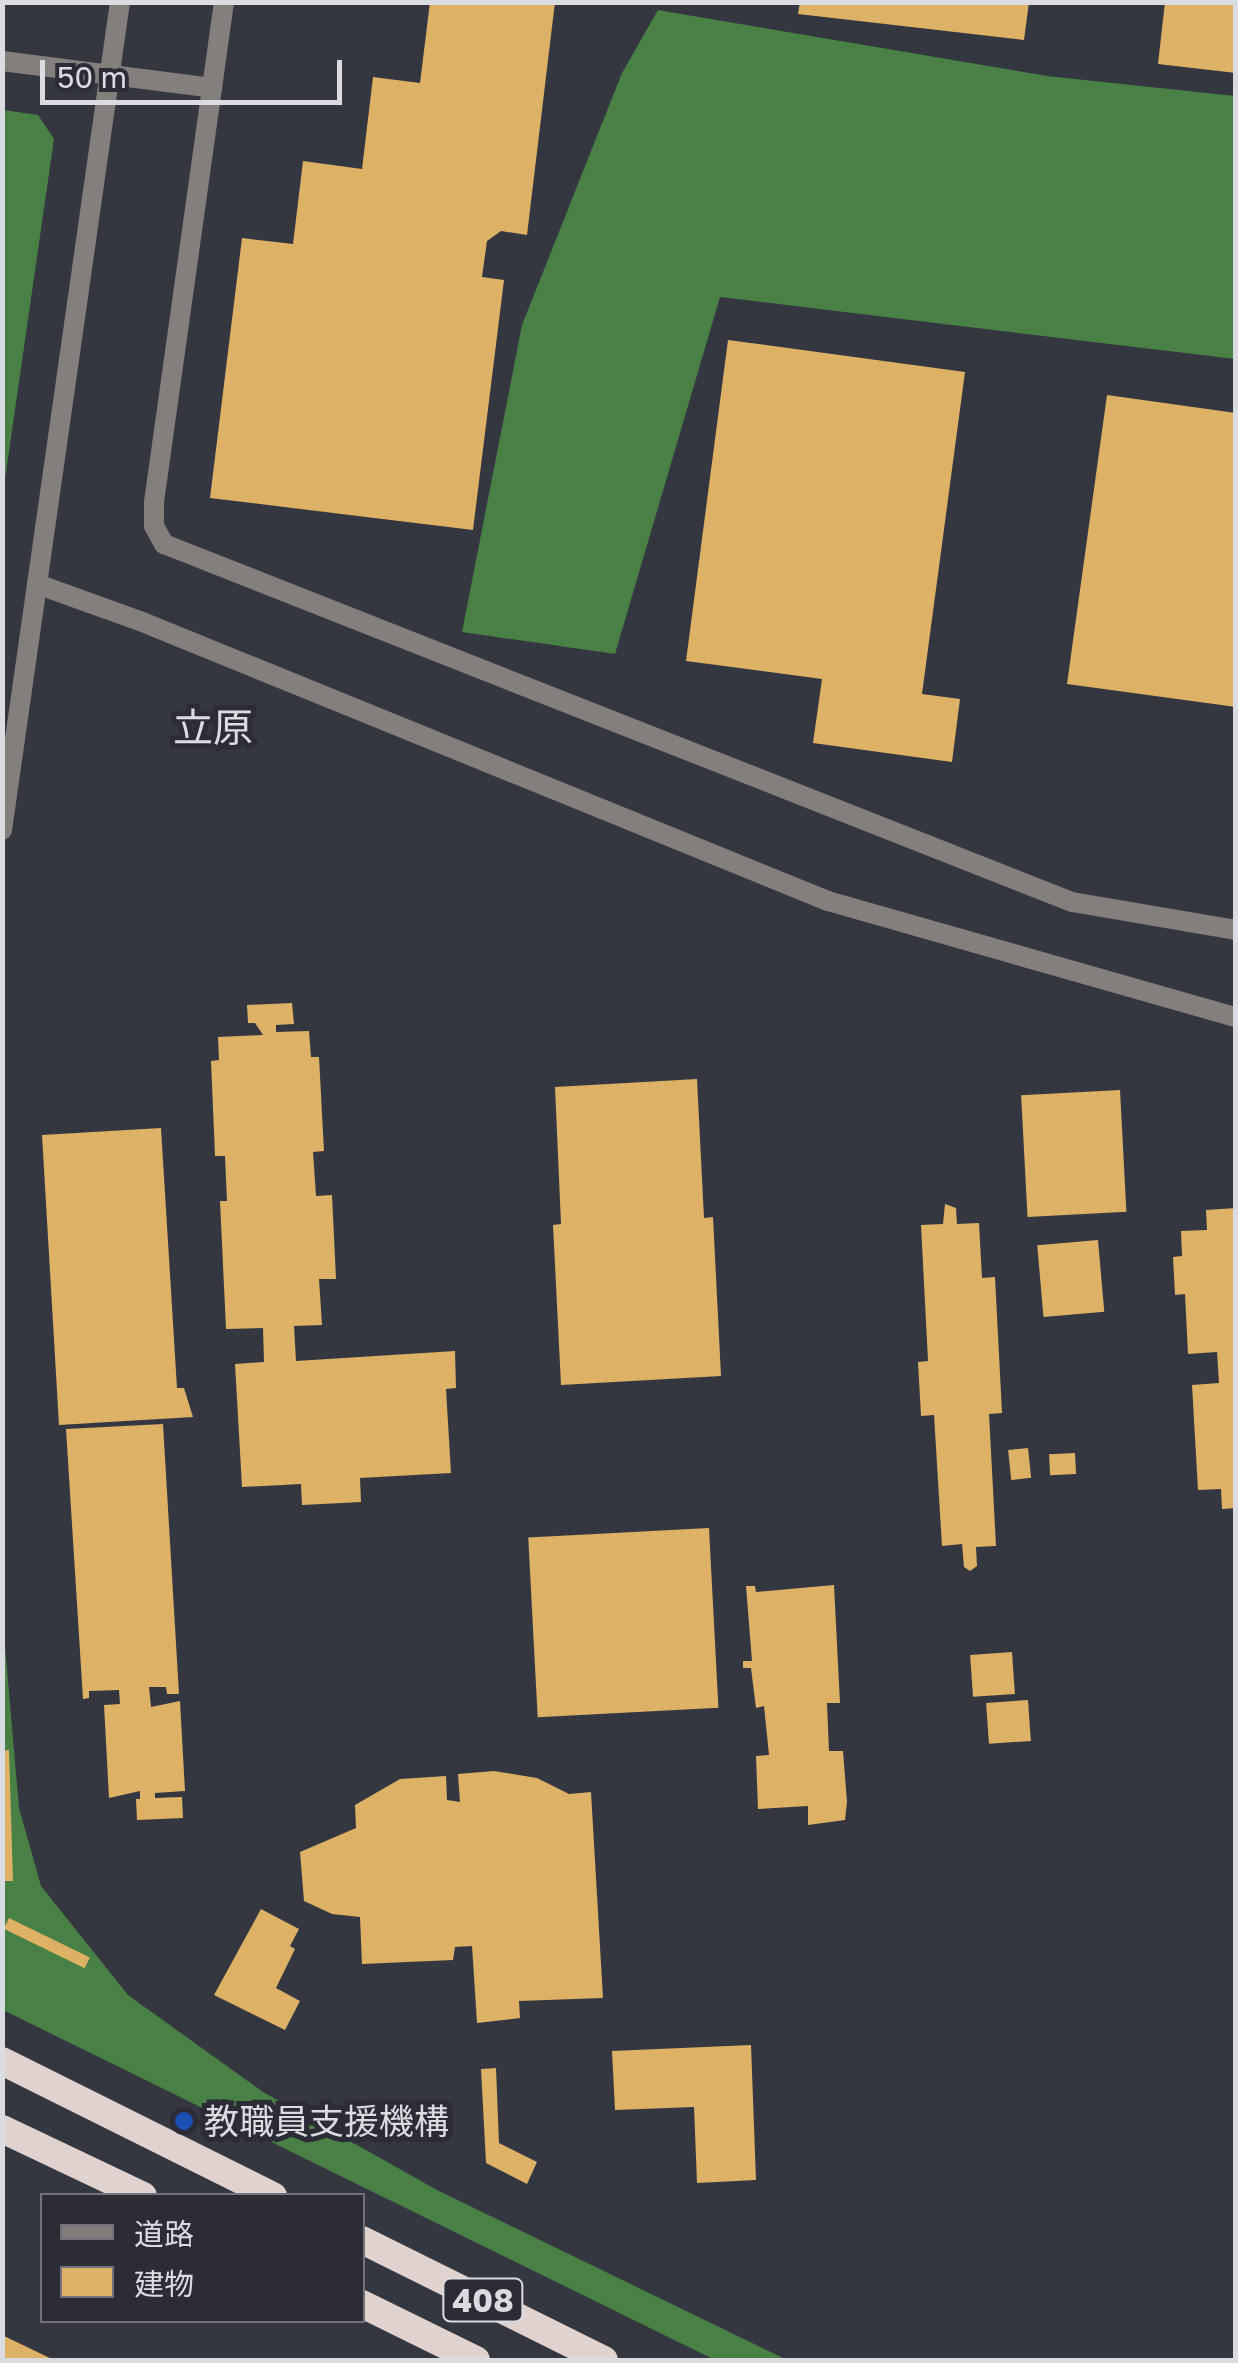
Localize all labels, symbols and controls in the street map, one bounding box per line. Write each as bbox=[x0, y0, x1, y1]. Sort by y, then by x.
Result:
scale bar bbox=[45, 40, 348, 102]
text: 50 m bbox=[57, 59, 127, 95]
district label: 立原 bbox=[173, 703, 253, 751]
place label: 教職員支援機構 bbox=[204, 2100, 449, 2142]
marker: 教職員支援機構 bbox=[173, 2110, 195, 2132]
legend bbox=[40, 2193, 365, 2323]
text: 道路 bbox=[134, 2216, 194, 2252]
text: 建物 bbox=[134, 2266, 194, 2302]
road number: 408 bbox=[440, 2273, 526, 2327]

